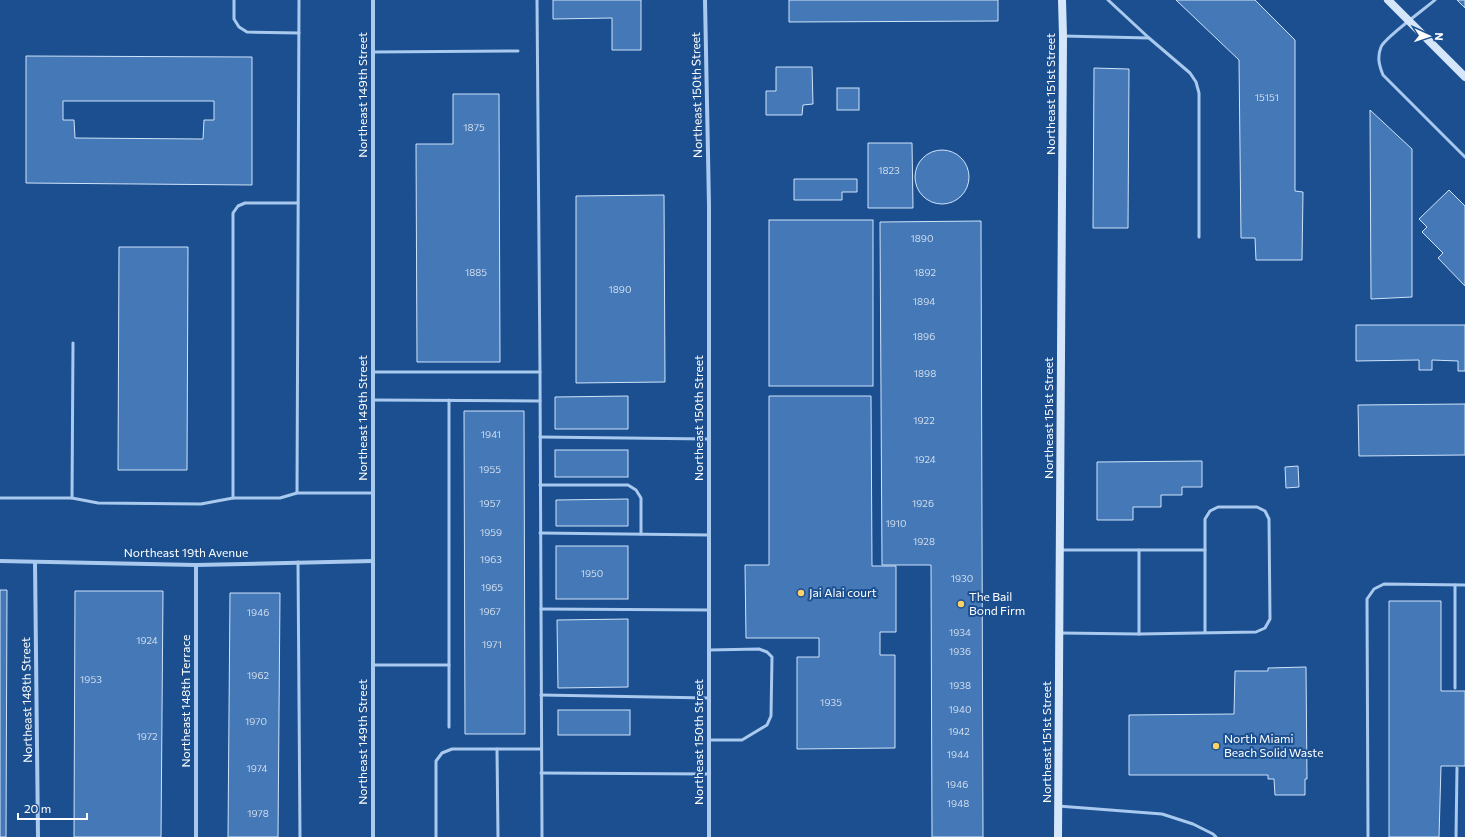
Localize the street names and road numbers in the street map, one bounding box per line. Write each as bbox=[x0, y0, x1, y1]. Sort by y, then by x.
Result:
street label: Northeast 149th Street bbox=[355, 32, 369, 158]
street label: Northeast 150th Street bbox=[688, 32, 704, 158]
street label: Northeast 151st Street bbox=[1043, 33, 1057, 155]
street label: Northeast 149th Street bbox=[355, 355, 369, 481]
street label: Northeast 150th Street bbox=[691, 355, 705, 481]
street label: Northeast 151st Street bbox=[1041, 357, 1055, 479]
street label: Northeast 19th Avenue bbox=[124, 545, 248, 559]
street label: Northeast 148th Terrace bbox=[178, 635, 192, 767]
street label: Northeast 148th Street bbox=[18, 637, 34, 763]
street label: Northeast 149th Street bbox=[355, 679, 369, 805]
street label: Northeast 150th Street bbox=[691, 679, 705, 805]
street label: Northeast 151st Street bbox=[1039, 681, 1053, 803]

